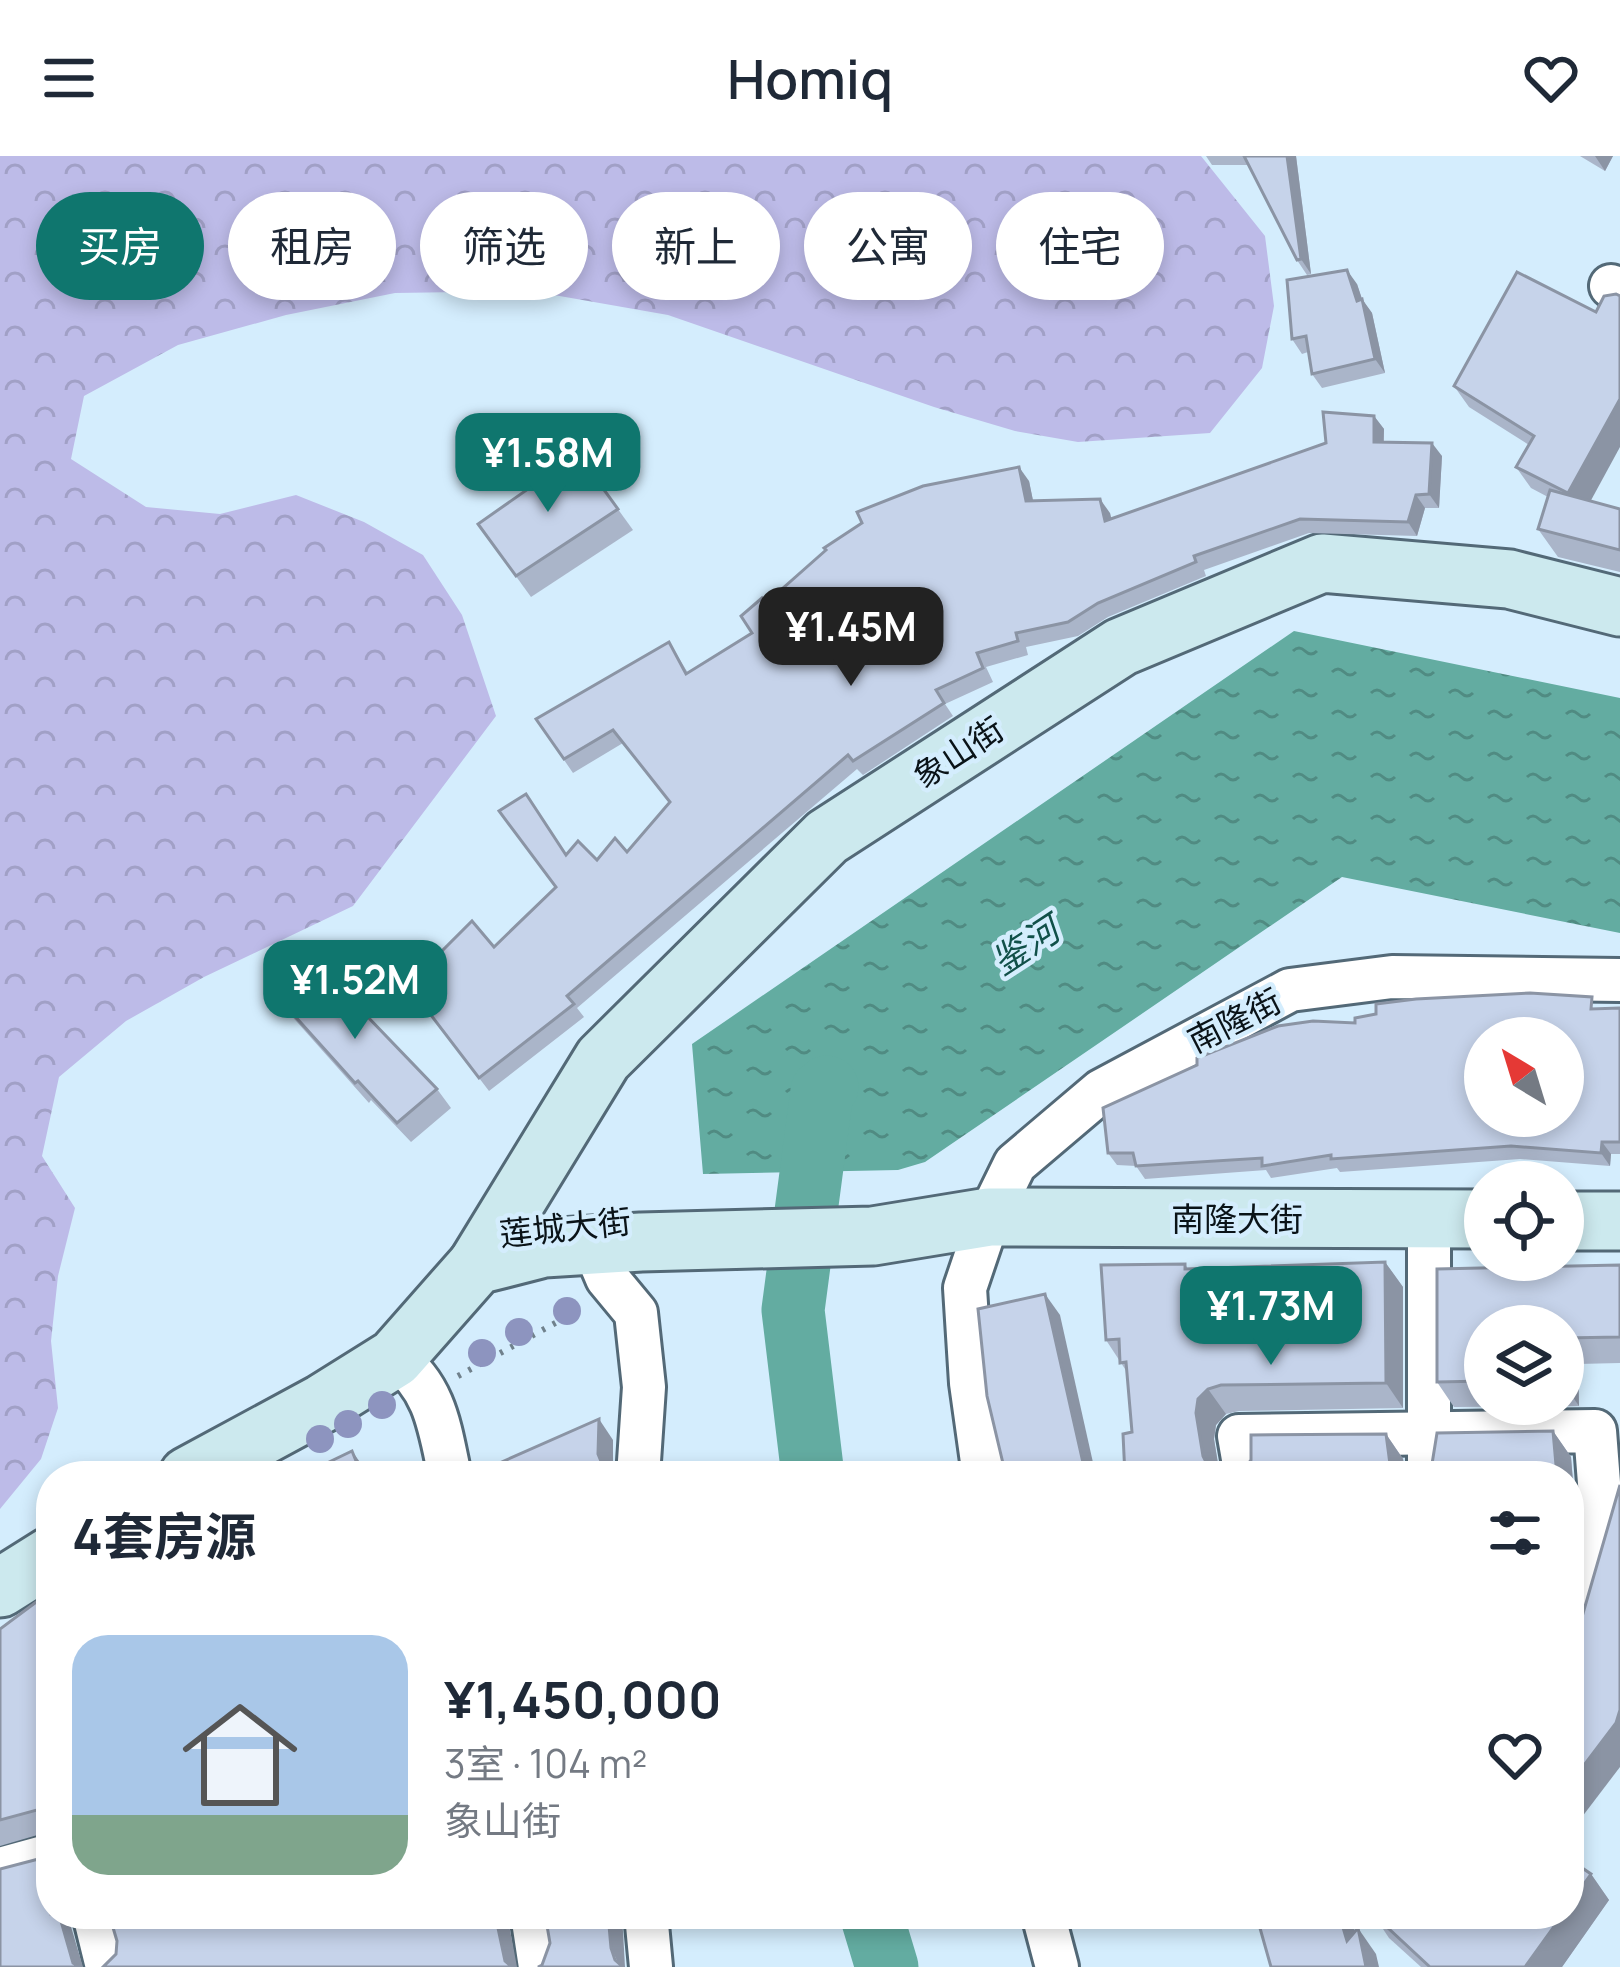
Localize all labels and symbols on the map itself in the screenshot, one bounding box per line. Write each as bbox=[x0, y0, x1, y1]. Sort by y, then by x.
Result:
pin: ¥1.58M bbox=[450, 413, 646, 515]
pin: ¥1.45M bbox=[753, 587, 949, 689]
street label: 象山街 bbox=[904, 706, 1012, 798]
water label: 鉴河 bbox=[981, 902, 1074, 985]
pin: ¥1.52M bbox=[257, 940, 453, 1042]
street label: 南隆街 bbox=[1180, 977, 1288, 1063]
north arrow bbox=[1464, 1017, 1584, 1137]
street label: 南隆大街 bbox=[1171, 1196, 1303, 1241]
street label: 莲城大街 bbox=[497, 1198, 633, 1256]
pin: ¥1.73M bbox=[1173, 1266, 1369, 1368]

